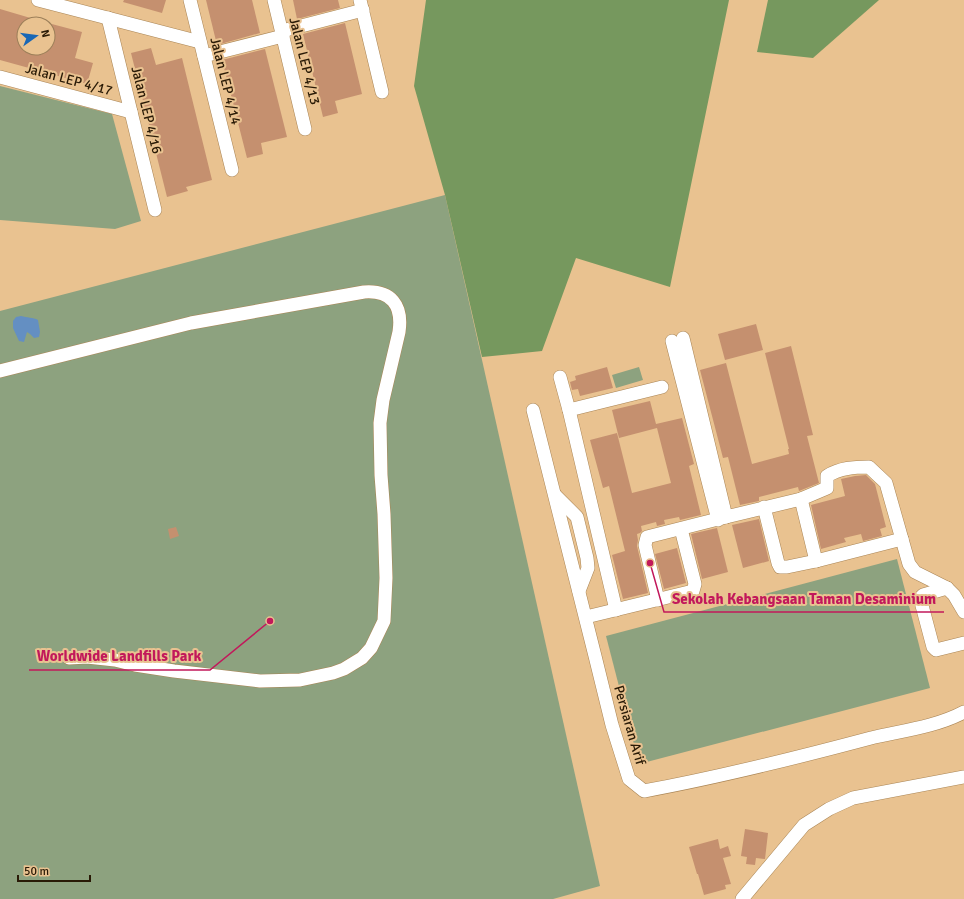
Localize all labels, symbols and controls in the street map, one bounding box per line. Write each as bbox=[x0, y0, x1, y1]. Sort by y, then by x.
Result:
north arrow bbox=[16, 16, 56, 56]
street label: Jalan LEP 4/13 bbox=[285, 16, 324, 107]
text: N bbox=[38, 28, 52, 39]
street label: Jalan LEP 4/14 bbox=[206, 36, 245, 127]
street label: Jalan LEP 4/17 bbox=[23, 60, 114, 99]
street label: Jalan LEP 4/16 bbox=[127, 65, 166, 156]
callout: Sekolah Kebangsaan Taman Desaminium bbox=[664, 585, 944, 612]
text: Sekolah Kebangsaan Taman Desaminium bbox=[672, 590, 936, 608]
callout: Worldwide Landfills Park bbox=[29, 643, 210, 670]
text: Worldwide Landfills Park bbox=[37, 647, 201, 665]
street label: Persiaran Arif bbox=[610, 683, 649, 768]
scale bar bbox=[18, 857, 90, 883]
text: 50 m bbox=[24, 864, 49, 879]

